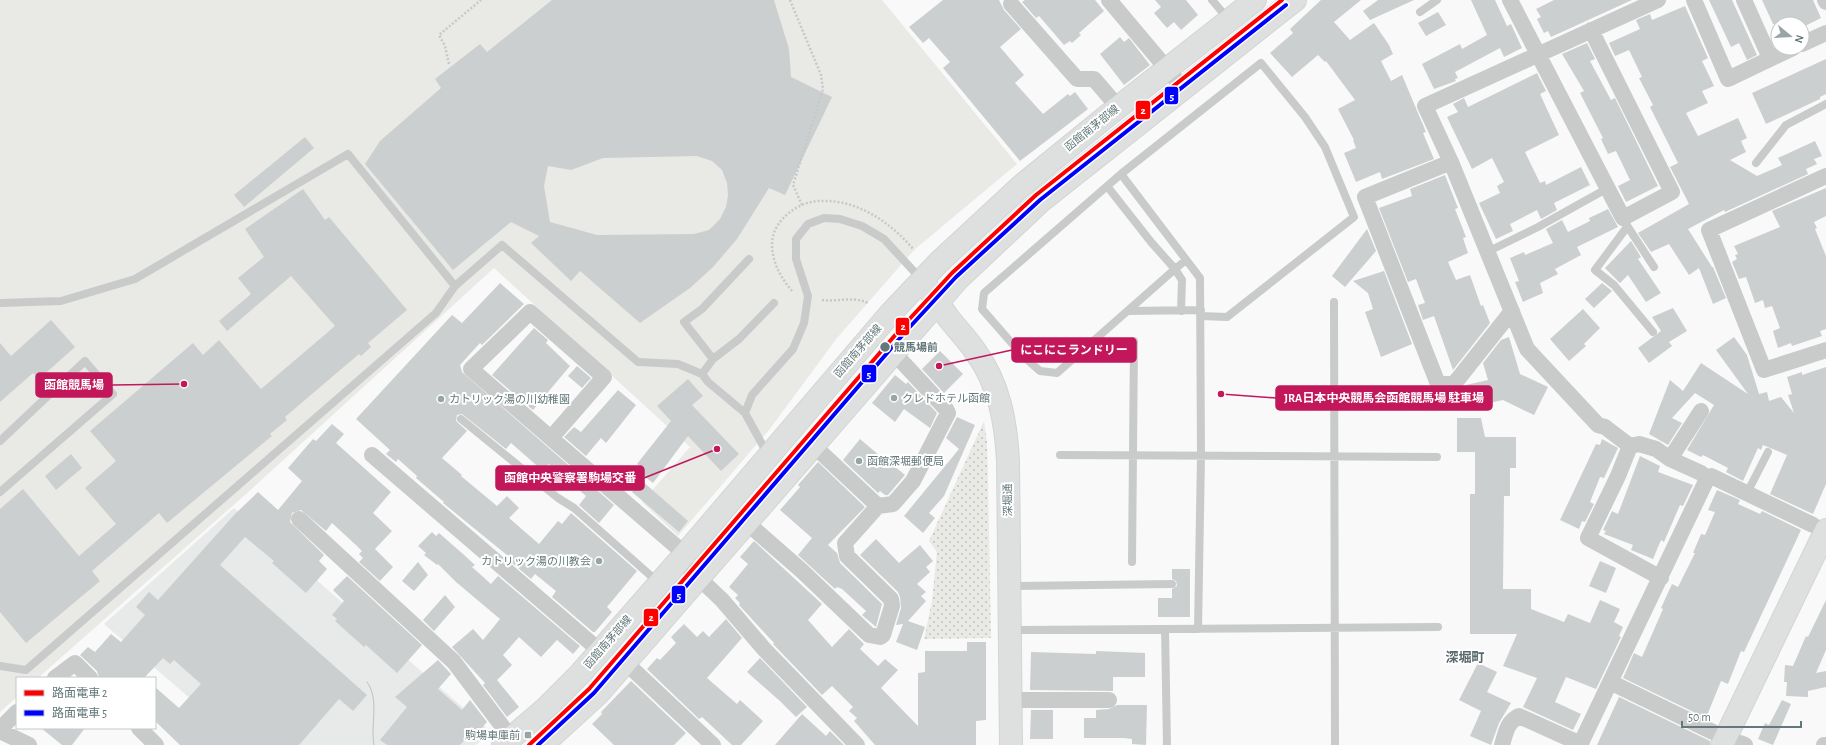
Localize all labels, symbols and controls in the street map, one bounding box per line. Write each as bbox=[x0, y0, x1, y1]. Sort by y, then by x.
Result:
north arrow bbox=[1770, 16, 1810, 56]
text: N bbox=[1793, 34, 1805, 44]
line badge: 5 bbox=[1164, 86, 1179, 105]
text: 5 bbox=[1170, 91, 1175, 102]
line badge: 2 bbox=[1135, 100, 1151, 120]
street label: 函館南茅部線 bbox=[1062, 102, 1121, 153]
text: 2 bbox=[1140, 105, 1146, 116]
line badge: 2 bbox=[895, 317, 910, 336]
text: 2 bbox=[900, 321, 906, 332]
street label: 函館南茅部線 bbox=[831, 322, 884, 380]
callout: にこにこランドリー bbox=[1012, 338, 1136, 362]
marker: 競馬場前 bbox=[878, 340, 892, 354]
place label: 競馬場前 bbox=[894, 341, 938, 353]
text: にこにこランドリー bbox=[1020, 344, 1128, 356]
line badge: 5 bbox=[861, 364, 877, 383]
text: 5 bbox=[867, 369, 872, 380]
callout: 函館競馬場 bbox=[36, 373, 112, 397]
text: 函館競馬場 bbox=[44, 379, 104, 391]
callout: JRA日本中央競馬会函館競馬場 駐車場 bbox=[1276, 386, 1492, 410]
text: JRA日本中央競馬会函館競馬場 駐車場 bbox=[1284, 391, 1484, 404]
place label: カトリック湯の川幼稚園 bbox=[449, 393, 570, 405]
marker: クレドホテル函館 bbox=[889, 393, 899, 403]
place label: クレドホテル函館 bbox=[902, 393, 990, 404]
marker: カトリック湯の川幼稚園 bbox=[436, 394, 446, 404]
place label: 函館深堀郵便局 bbox=[867, 455, 944, 467]
marker: 函館深堀郵便局 bbox=[854, 456, 864, 466]
callout: 函館中央警察署駒場交番 bbox=[496, 466, 644, 490]
text: 函館中央警察署駒場交番 bbox=[504, 471, 637, 484]
street label: 深堀通 bbox=[1001, 483, 1014, 517]
place label: カトリック湯の川教会 bbox=[481, 555, 591, 567]
marker: カトリック湯の川教会 bbox=[594, 556, 604, 566]
line badge: 5 bbox=[671, 585, 686, 604]
text: 5 bbox=[677, 590, 682, 601]
line badge: 2 bbox=[643, 608, 659, 627]
text: 2 bbox=[648, 612, 654, 623]
street label: 函館南茅部線 bbox=[581, 613, 634, 671]
district label: 深堀町 bbox=[1445, 650, 1485, 665]
legend bbox=[16, 677, 156, 729]
text: 路面電車 2 bbox=[52, 686, 108, 699]
scale bar bbox=[1682, 703, 1801, 729]
text: 路面電車 5 bbox=[52, 706, 107, 719]
text: 50 m bbox=[1688, 711, 1711, 723]
place label: 駒場車庫前 bbox=[465, 729, 520, 741]
marker: 駒場車庫前 bbox=[523, 730, 533, 740]

